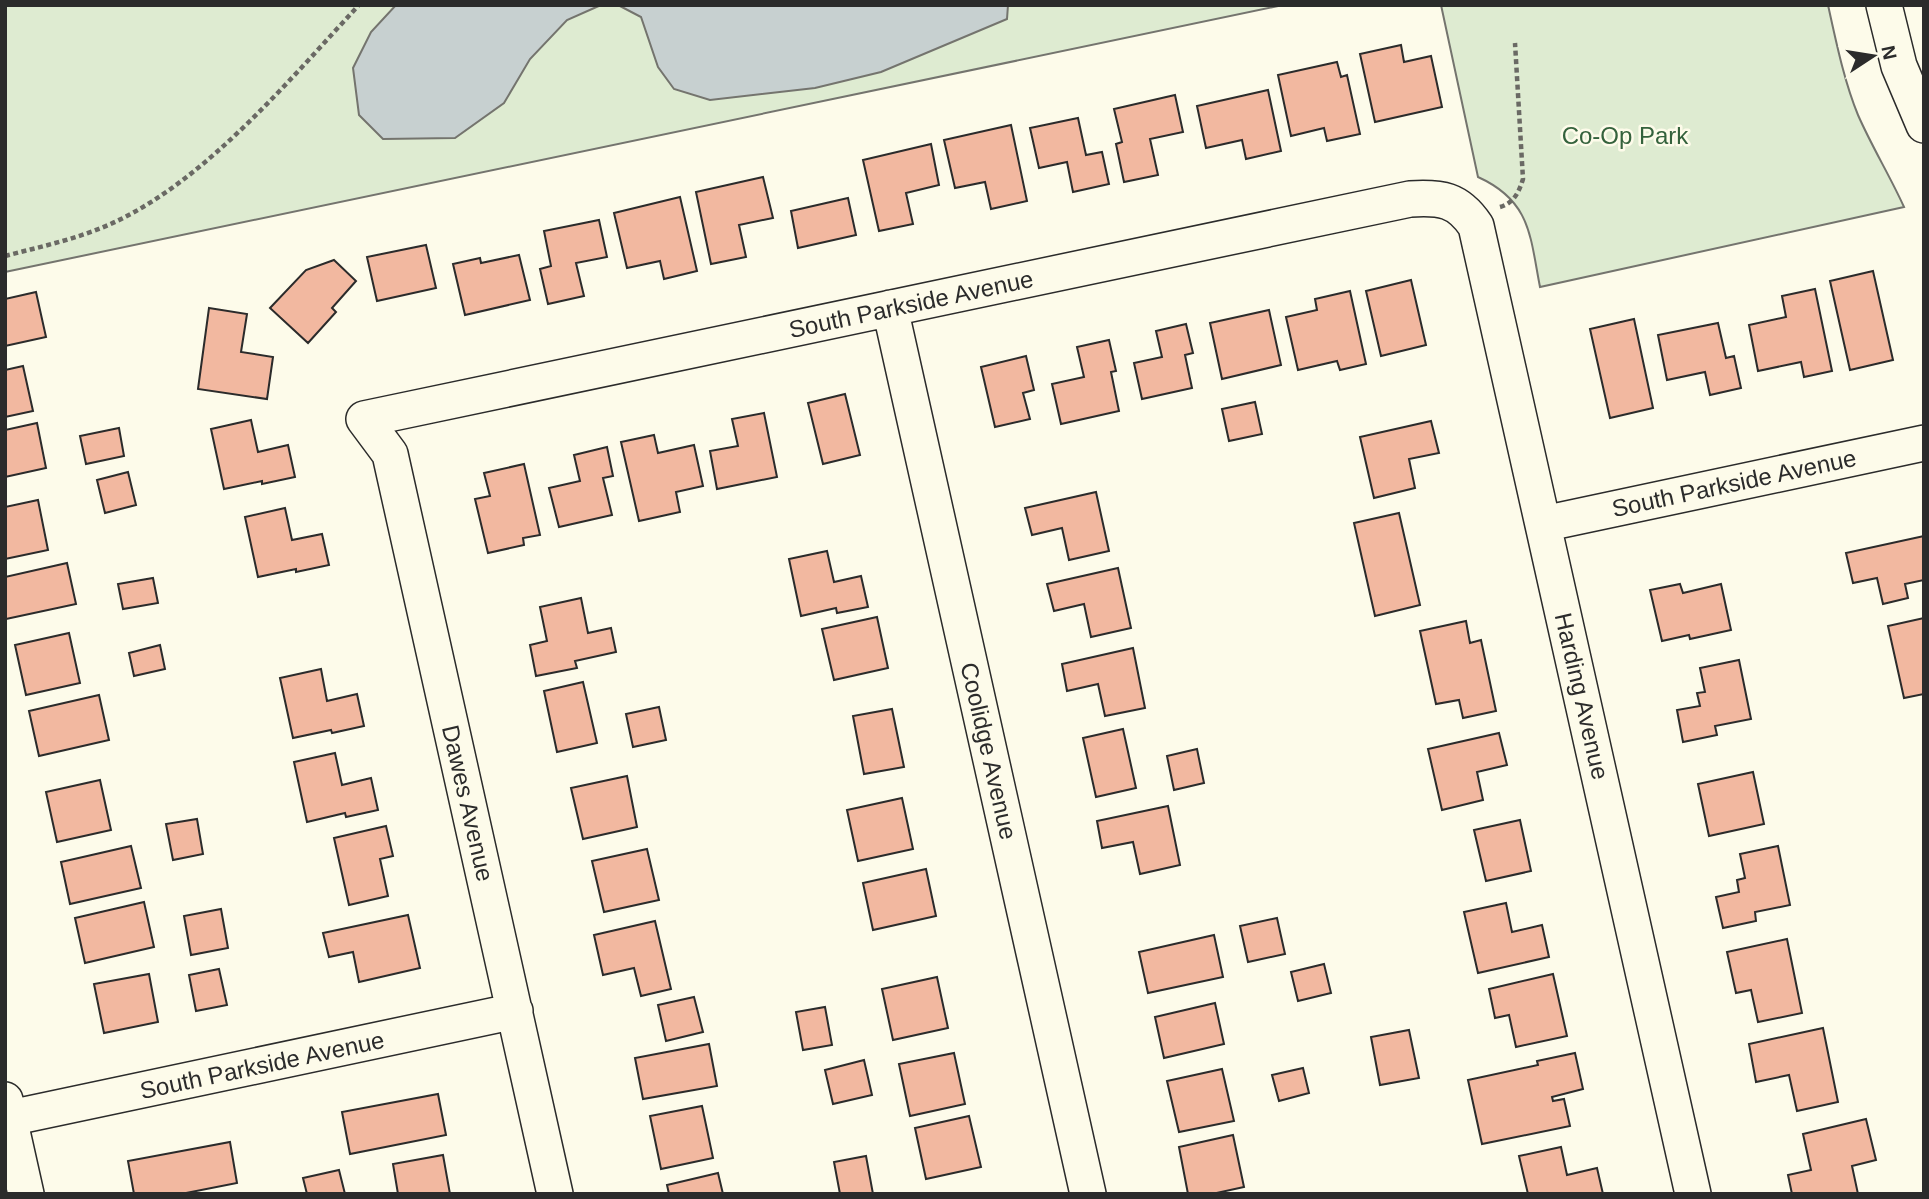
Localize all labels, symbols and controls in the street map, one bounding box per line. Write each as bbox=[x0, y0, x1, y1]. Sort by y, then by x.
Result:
north arrow bbox=[1838, 21, 1908, 91]
text: N bbox=[1877, 44, 1901, 61]
park label: Co-Op Park bbox=[1562, 122, 1689, 149]
street label: South Parkside Avenue bbox=[786, 265, 1036, 343]
street label: South Parkside Avenue bbox=[1609, 444, 1859, 522]
street label: Harding Avenue bbox=[1550, 610, 1614, 782]
street label: Coolidge Avenue bbox=[955, 660, 1023, 842]
street label: Dawes Avenue bbox=[437, 722, 499, 884]
street label: South Parkside Avenue bbox=[137, 1026, 387, 1104]

